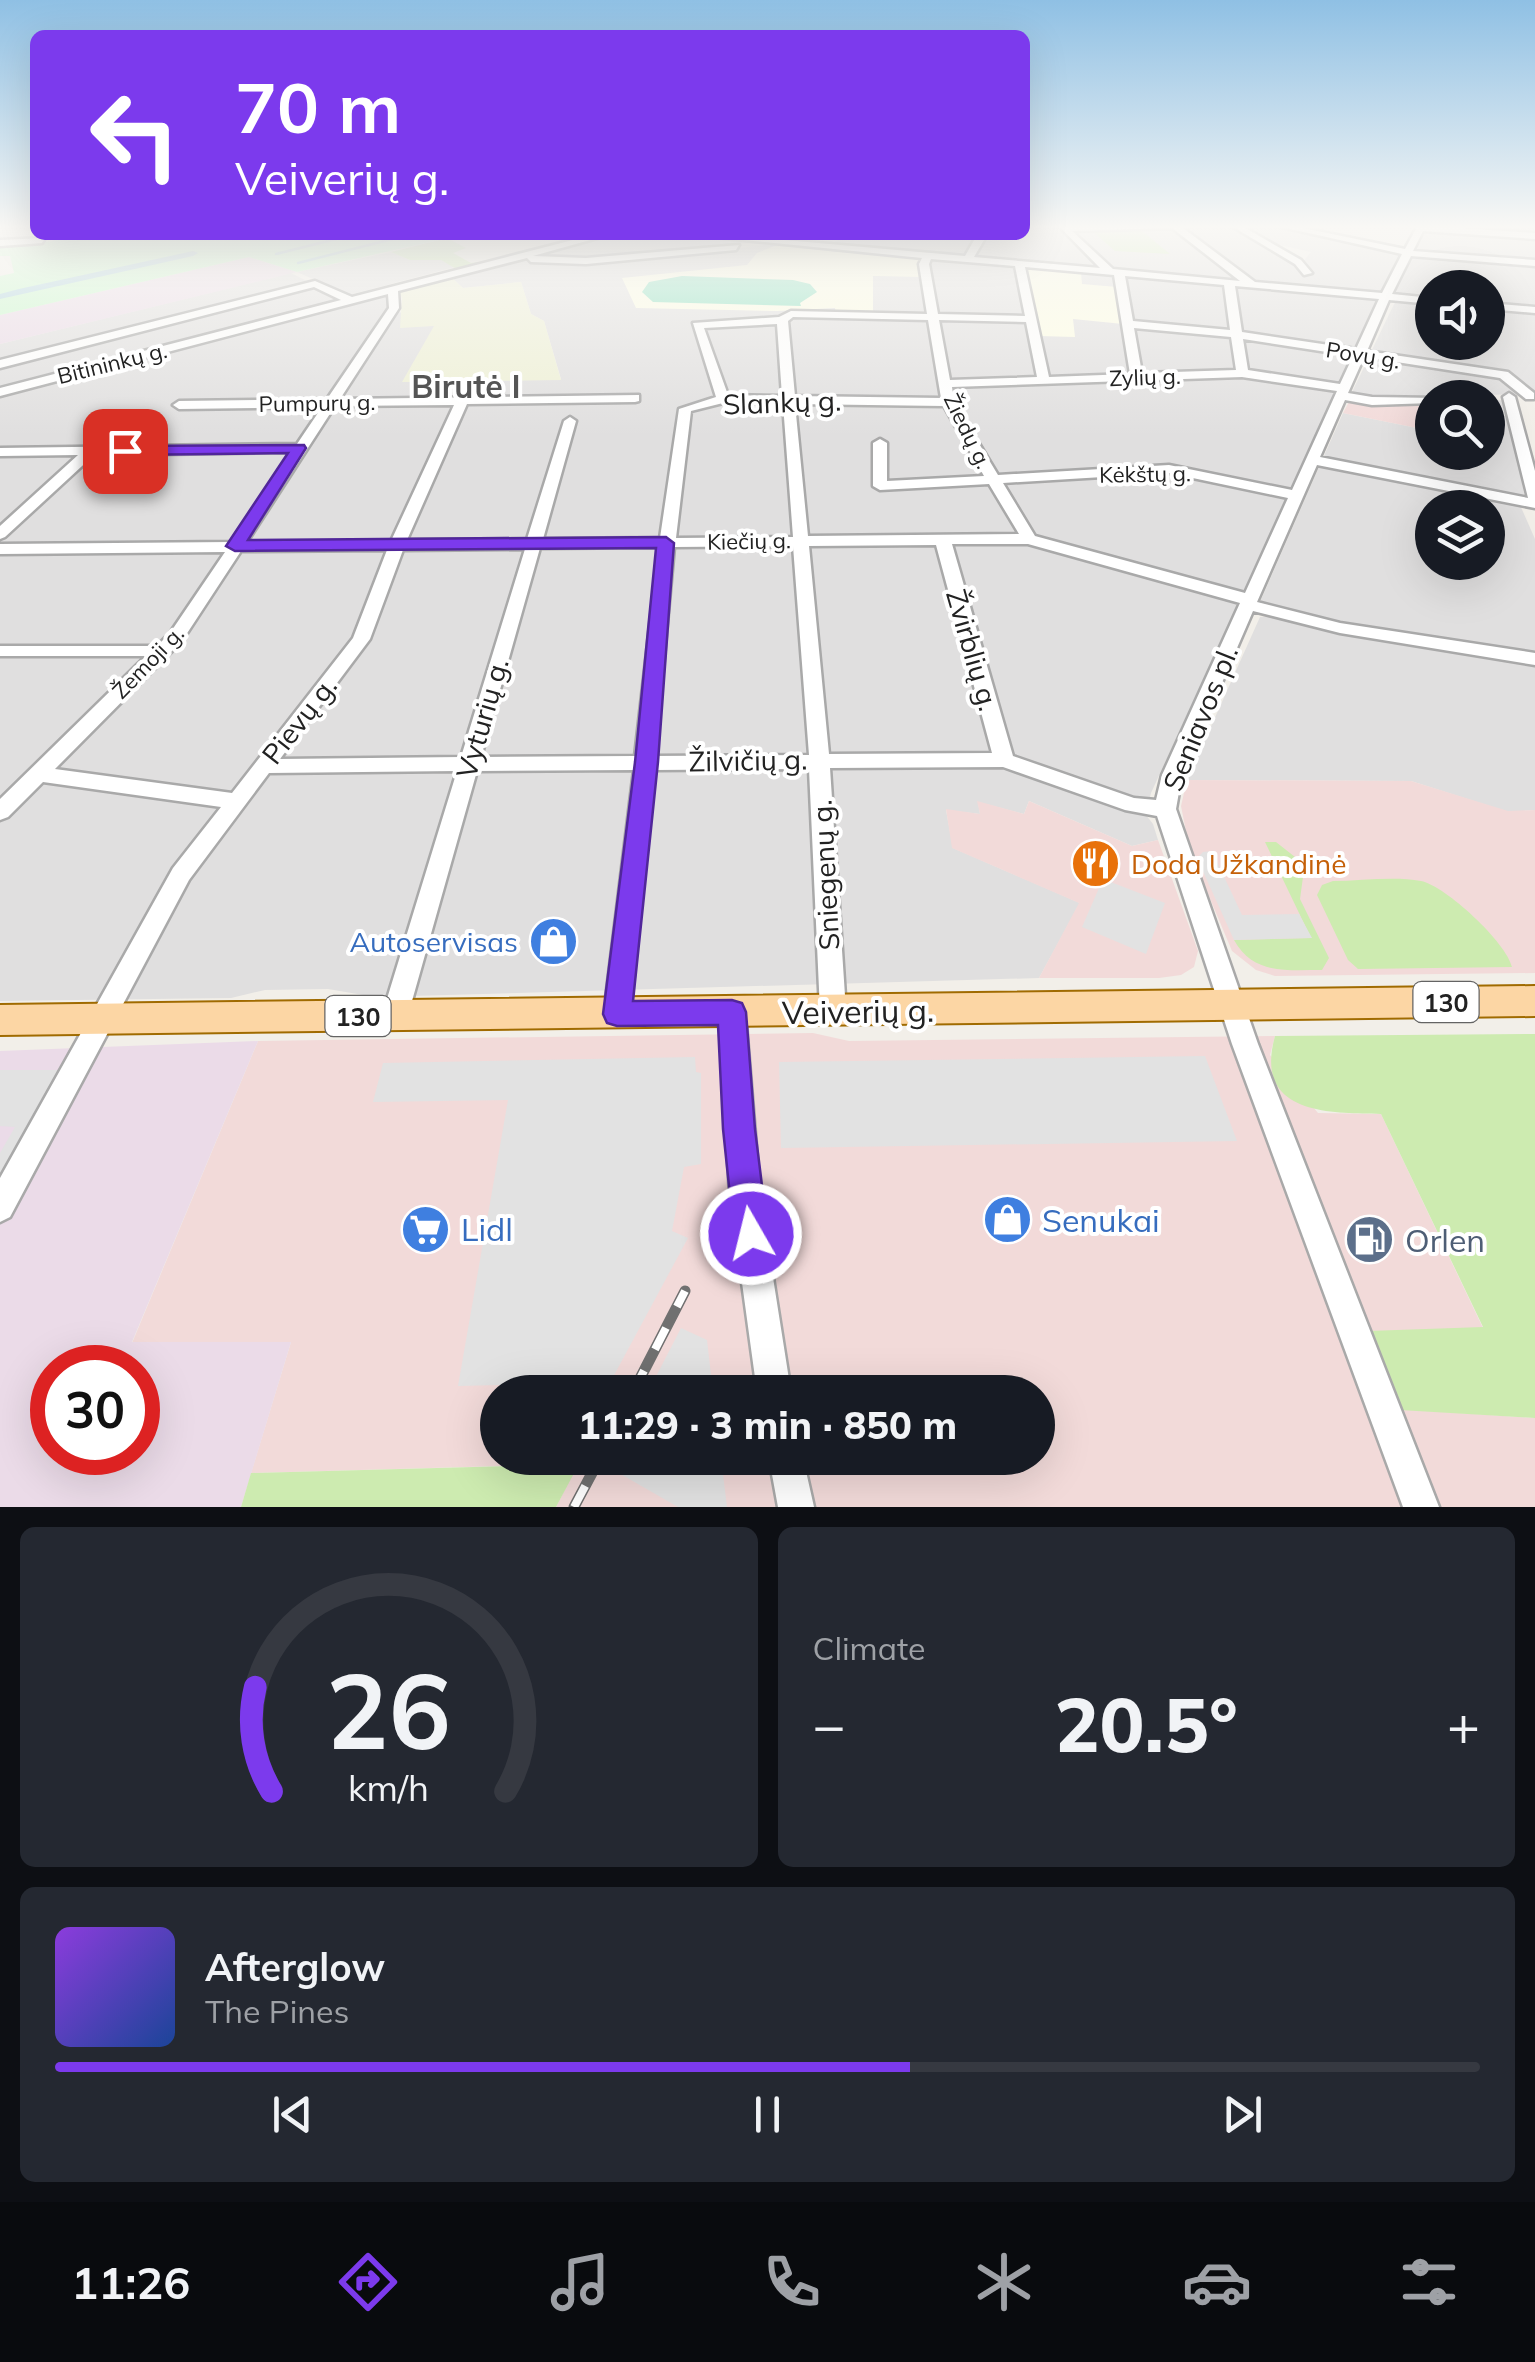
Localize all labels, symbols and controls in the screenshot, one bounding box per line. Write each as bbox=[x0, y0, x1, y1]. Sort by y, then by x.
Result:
text: 70 m bbox=[235, 63, 401, 151]
icon: left bbox=[70, 70, 200, 200]
text: Veiverių g. bbox=[235, 150, 449, 206]
map controls bbox=[1415, 270, 1505, 580]
button: sound bbox=[1415, 270, 1505, 360]
street label: Povų g. bbox=[1324, 335, 1402, 375]
street label: Bitininkų g. bbox=[54, 336, 170, 390]
street label: Zylių g. bbox=[1109, 362, 1181, 392]
district label: Birutė I bbox=[411, 366, 521, 406]
button: search bbox=[1415, 380, 1505, 470]
street label: Slankų g. bbox=[722, 382, 842, 422]
street label: Pumpurų g. bbox=[258, 388, 376, 418]
street label: Žiedų g. bbox=[938, 389, 998, 473]
pin bbox=[83, 409, 168, 494]
icon: arrive bbox=[98, 424, 153, 479]
street label: Kėkštų g. bbox=[1099, 459, 1191, 489]
button: layers bbox=[1415, 490, 1505, 580]
street label: Kiečių g. bbox=[707, 526, 791, 556]
street label: Žvirblių g. bbox=[939, 585, 1007, 715]
street label: Žemoji g. bbox=[106, 619, 190, 705]
street label: Seniavos pl. bbox=[1155, 640, 1245, 796]
street label: Vyturių g. bbox=[448, 654, 516, 782]
street label: Pievų g. bbox=[254, 669, 344, 771]
street label: Žilvičių g. bbox=[688, 741, 808, 779]
street label: Sniegenų g. bbox=[804, 799, 846, 951]
restaurant icon: Doda Užkandinė bbox=[1070, 837, 1122, 889]
place label: Doda Užkandinė bbox=[1131, 846, 1346, 881]
shop icon: Autoservisas bbox=[527, 915, 579, 967]
place label: Autoservisas bbox=[349, 924, 518, 959]
road number: 130 bbox=[1414, 982, 1478, 1022]
street label: Veiverių g. bbox=[782, 990, 934, 1032]
road number: 130 bbox=[326, 996, 390, 1036]
position arrow bbox=[699, 1182, 803, 1286]
shop icon: Senukai bbox=[981, 1194, 1033, 1246]
place label: Senukai bbox=[1042, 1200, 1160, 1240]
supermarket icon: Lidl bbox=[400, 1203, 452, 1255]
place label: Lidl bbox=[461, 1209, 513, 1249]
fuel station icon: Orlen bbox=[1344, 1214, 1396, 1266]
place label: Orlen bbox=[1405, 1220, 1485, 1260]
speed limit sign: 30 bbox=[30, 1345, 160, 1475]
text: 11:29 · 3 min · 850 m bbox=[578, 1401, 957, 1449]
text: Climate bbox=[813, 1628, 925, 1668]
text: 26 bbox=[326, 1644, 451, 1775]
text: 20.5° bbox=[1055, 1677, 1238, 1771]
text: − bbox=[813, 1690, 846, 1759]
text: + bbox=[1447, 1690, 1480, 1759]
text: km/h bbox=[348, 1765, 429, 1810]
text: Afterglow bbox=[205, 1943, 385, 1991]
text: The Pines bbox=[205, 1991, 349, 2031]
icon: previous bbox=[265, 2087, 320, 2142]
icon: pause bbox=[740, 2087, 795, 2142]
icon: next bbox=[1215, 2087, 1270, 2142]
icon: directions bbox=[333, 2247, 403, 2317]
icon: music bbox=[545, 2247, 615, 2317]
icon: phone bbox=[757, 2247, 827, 2317]
icon: climate bbox=[969, 2247, 1039, 2317]
icon: car bbox=[1182, 2247, 1252, 2317]
icon: filters bbox=[1394, 2247, 1464, 2317]
text: 11:26 bbox=[71, 2254, 190, 2310]

